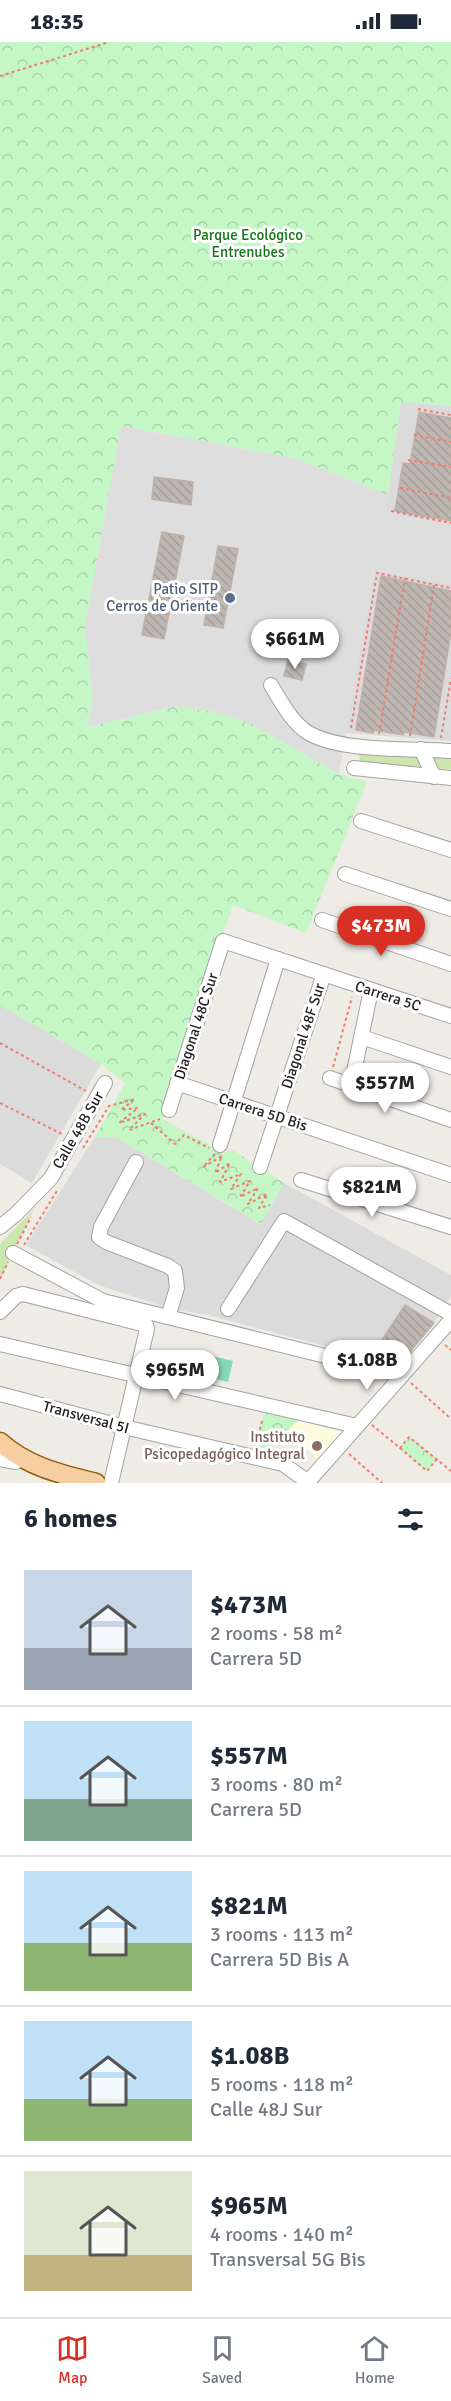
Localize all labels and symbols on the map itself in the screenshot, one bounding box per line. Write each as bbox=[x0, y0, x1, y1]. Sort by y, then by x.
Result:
park label: Parque Ecológico Entrenubes bbox=[193, 226, 303, 261]
place label: Patio SITP Cerros de Oriente bbox=[106, 580, 218, 615]
marker: Patio SITP Cerros de Oriente bbox=[223, 591, 237, 605]
pin: $661M bbox=[253, 619, 337, 670]
pin: $473M bbox=[339, 906, 423, 957]
street label: Diagonal 48C Sur bbox=[170, 970, 222, 1082]
street label: Carrera 5C bbox=[353, 977, 423, 1015]
street label: Diagonal 48F Sur bbox=[277, 980, 329, 1091]
pin: $557M bbox=[343, 1063, 427, 1114]
street label: Calle 48B Sur bbox=[49, 1088, 108, 1172]
street label: Carrera 5D Bis bbox=[216, 1089, 310, 1135]
pin: $821M bbox=[330, 1167, 414, 1218]
pin: $1.08B bbox=[318, 1340, 416, 1391]
pin: $965M bbox=[133, 1350, 217, 1401]
street label: Transversal 5I bbox=[41, 1397, 131, 1437]
place label: Instituto Psicopedagógico Integral bbox=[144, 1428, 305, 1463]
marker: Instituto Psicopedagógico Integral bbox=[310, 1439, 324, 1453]

